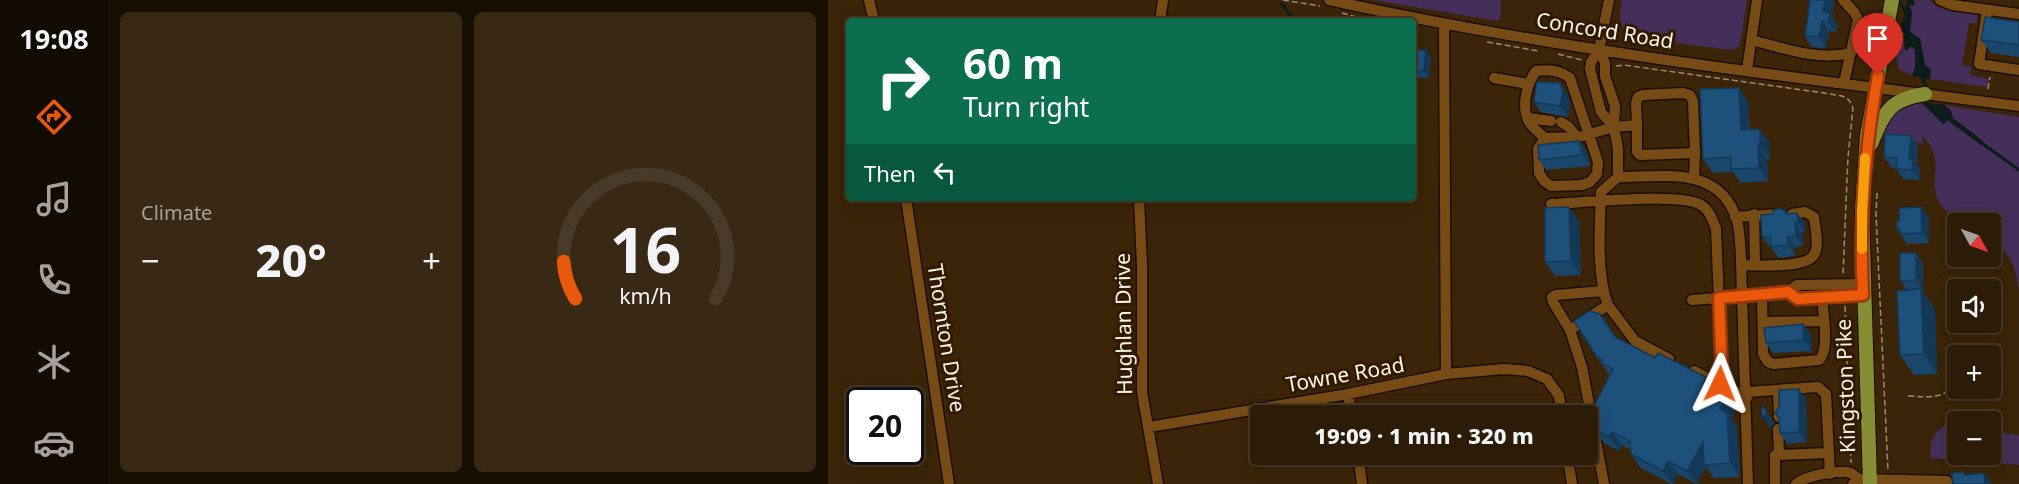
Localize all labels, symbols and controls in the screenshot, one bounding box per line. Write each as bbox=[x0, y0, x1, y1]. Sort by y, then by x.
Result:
street label: Concord Road bbox=[1534, 5, 1676, 55]
pin bbox=[1852, 13, 1903, 75]
text: 19:08 bbox=[19, 20, 89, 57]
icon: arrive bbox=[1861, 22, 1894, 55]
text: 60 m bbox=[963, 34, 1063, 91]
icon: right bbox=[864, 42, 942, 120]
text: Turn right bbox=[963, 88, 1089, 125]
icon: directions bbox=[33, 96, 75, 138]
icon: left bbox=[928, 156, 961, 189]
text: Then bbox=[864, 158, 916, 188]
icon: music bbox=[33, 178, 75, 220]
text: Climate bbox=[141, 199, 212, 226]
text: 16 bbox=[609, 206, 681, 291]
north arrow bbox=[1947, 213, 2001, 267]
map controls bbox=[1947, 213, 2001, 465]
text: 20° bbox=[255, 229, 327, 290]
text: − bbox=[141, 238, 160, 283]
text: + bbox=[422, 238, 441, 283]
street label: Hughlan Drive bbox=[1108, 253, 1138, 395]
icon: phone bbox=[33, 259, 75, 301]
street label: Thornton Drive bbox=[921, 262, 973, 414]
button: sound bbox=[1947, 279, 2001, 333]
text: km/h bbox=[619, 281, 671, 310]
street label: Kingston Pike bbox=[1829, 318, 1861, 454]
icon: climate bbox=[33, 341, 75, 383]
button: + bbox=[1947, 345, 2001, 399]
street label: Towne Road bbox=[1284, 350, 1406, 398]
position arrow bbox=[1688, 352, 1752, 416]
speed limit sign: 20 bbox=[846, 387, 924, 465]
button: − bbox=[1947, 411, 2001, 465]
text: 19:09 · 1 min · 320 m bbox=[1314, 420, 1534, 450]
icon: car bbox=[33, 422, 75, 464]

